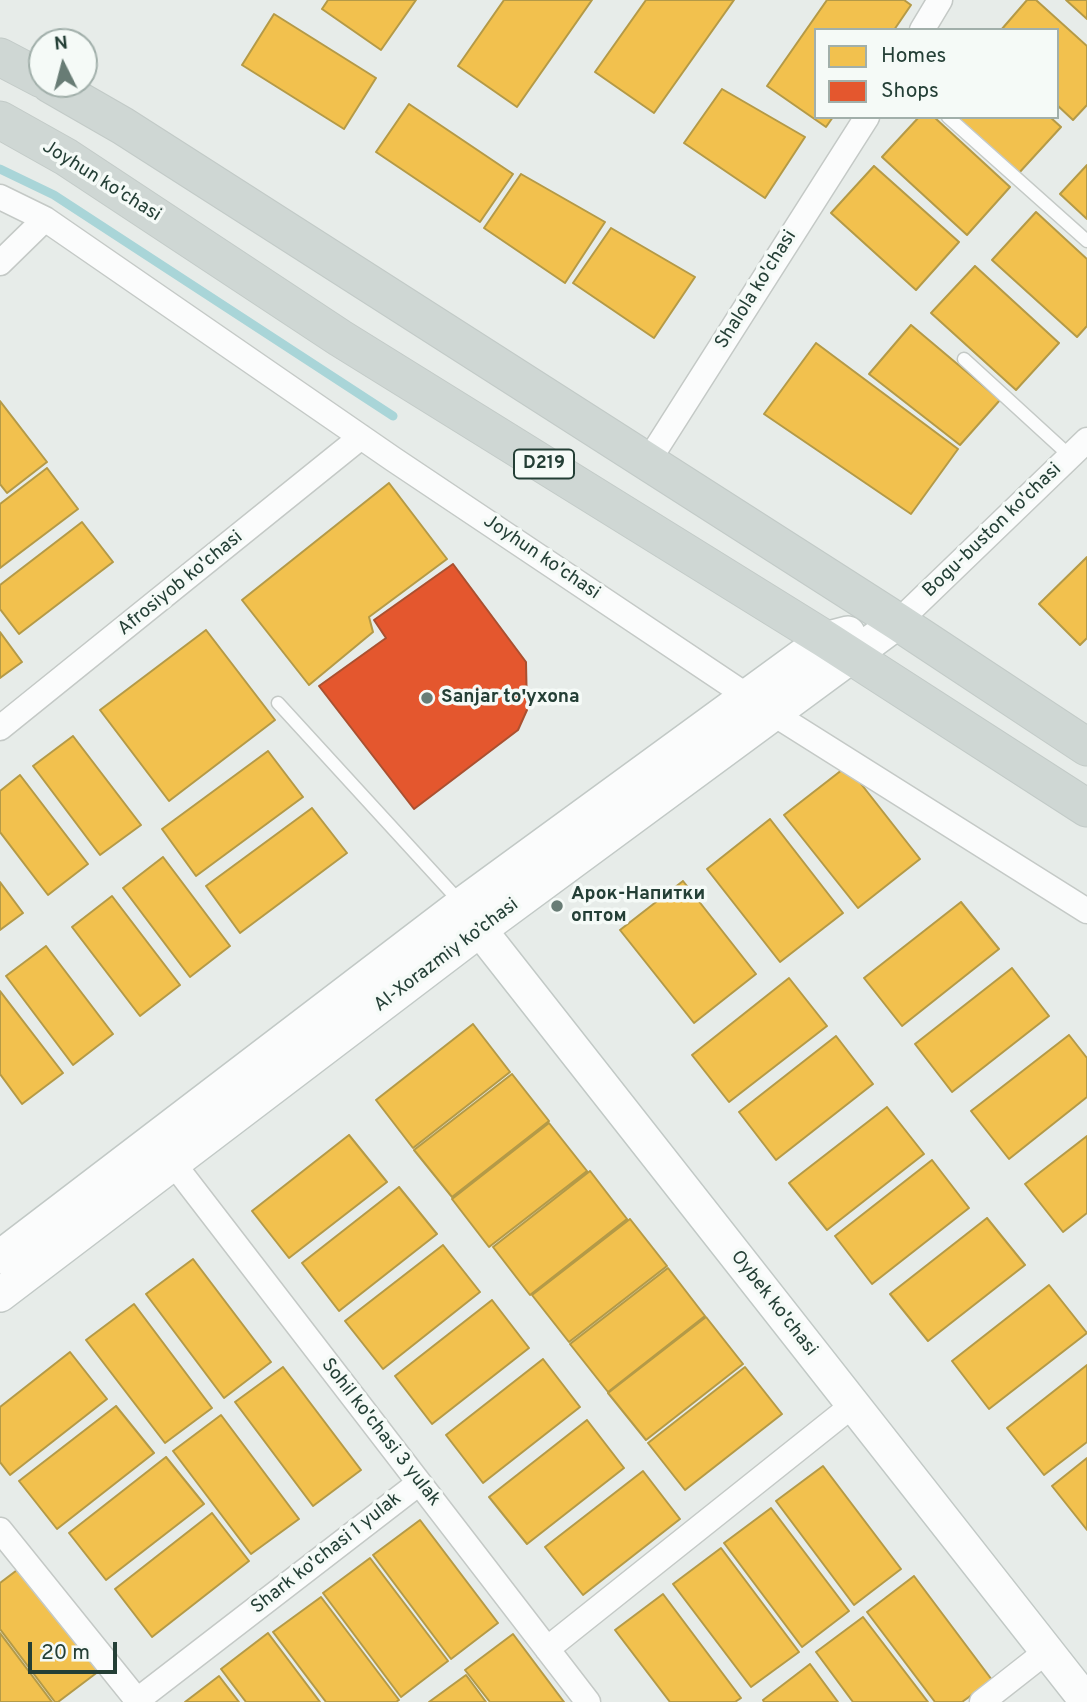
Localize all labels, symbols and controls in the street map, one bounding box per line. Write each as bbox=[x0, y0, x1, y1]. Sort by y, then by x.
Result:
north arrow bbox=[28, 28, 98, 98]
legend bbox=[814, 28, 1059, 119]
text: N bbox=[53, 31, 69, 57]
text: Homes bbox=[881, 43, 946, 70]
text: Shops bbox=[881, 78, 939, 105]
street label: Joyhun ko'chasi bbox=[37, 136, 165, 228]
street label: Shalola ko'chasi bbox=[711, 227, 803, 353]
road number: D219 bbox=[514, 450, 574, 478]
street label: Bogu-buston ko'chasi bbox=[919, 459, 1067, 603]
street label: Joyhun ko'chasi bbox=[478, 511, 604, 605]
street label: Afrosiyob ko'chasi bbox=[114, 527, 248, 641]
place label: Sanjar to'yxona bbox=[441, 687, 580, 709]
marker: Sanjar to'yxona bbox=[419, 690, 435, 706]
place label: Арок-Напитки оптом bbox=[571, 884, 705, 928]
street label: Al-Xorazmiy ko’chasi bbox=[370, 894, 524, 1018]
marker: Арок-Напитки оптом bbox=[549, 898, 565, 914]
street label: Oybek ko'chasi bbox=[725, 1247, 821, 1361]
street label: Sohil ko'chasi 3 yulak bbox=[315, 1355, 445, 1511]
street label: Shark ko'chasi 1 yulak bbox=[247, 1488, 407, 1620]
scale bar bbox=[32, 1628, 121, 1672]
text: 20 m bbox=[41, 1640, 90, 1667]

